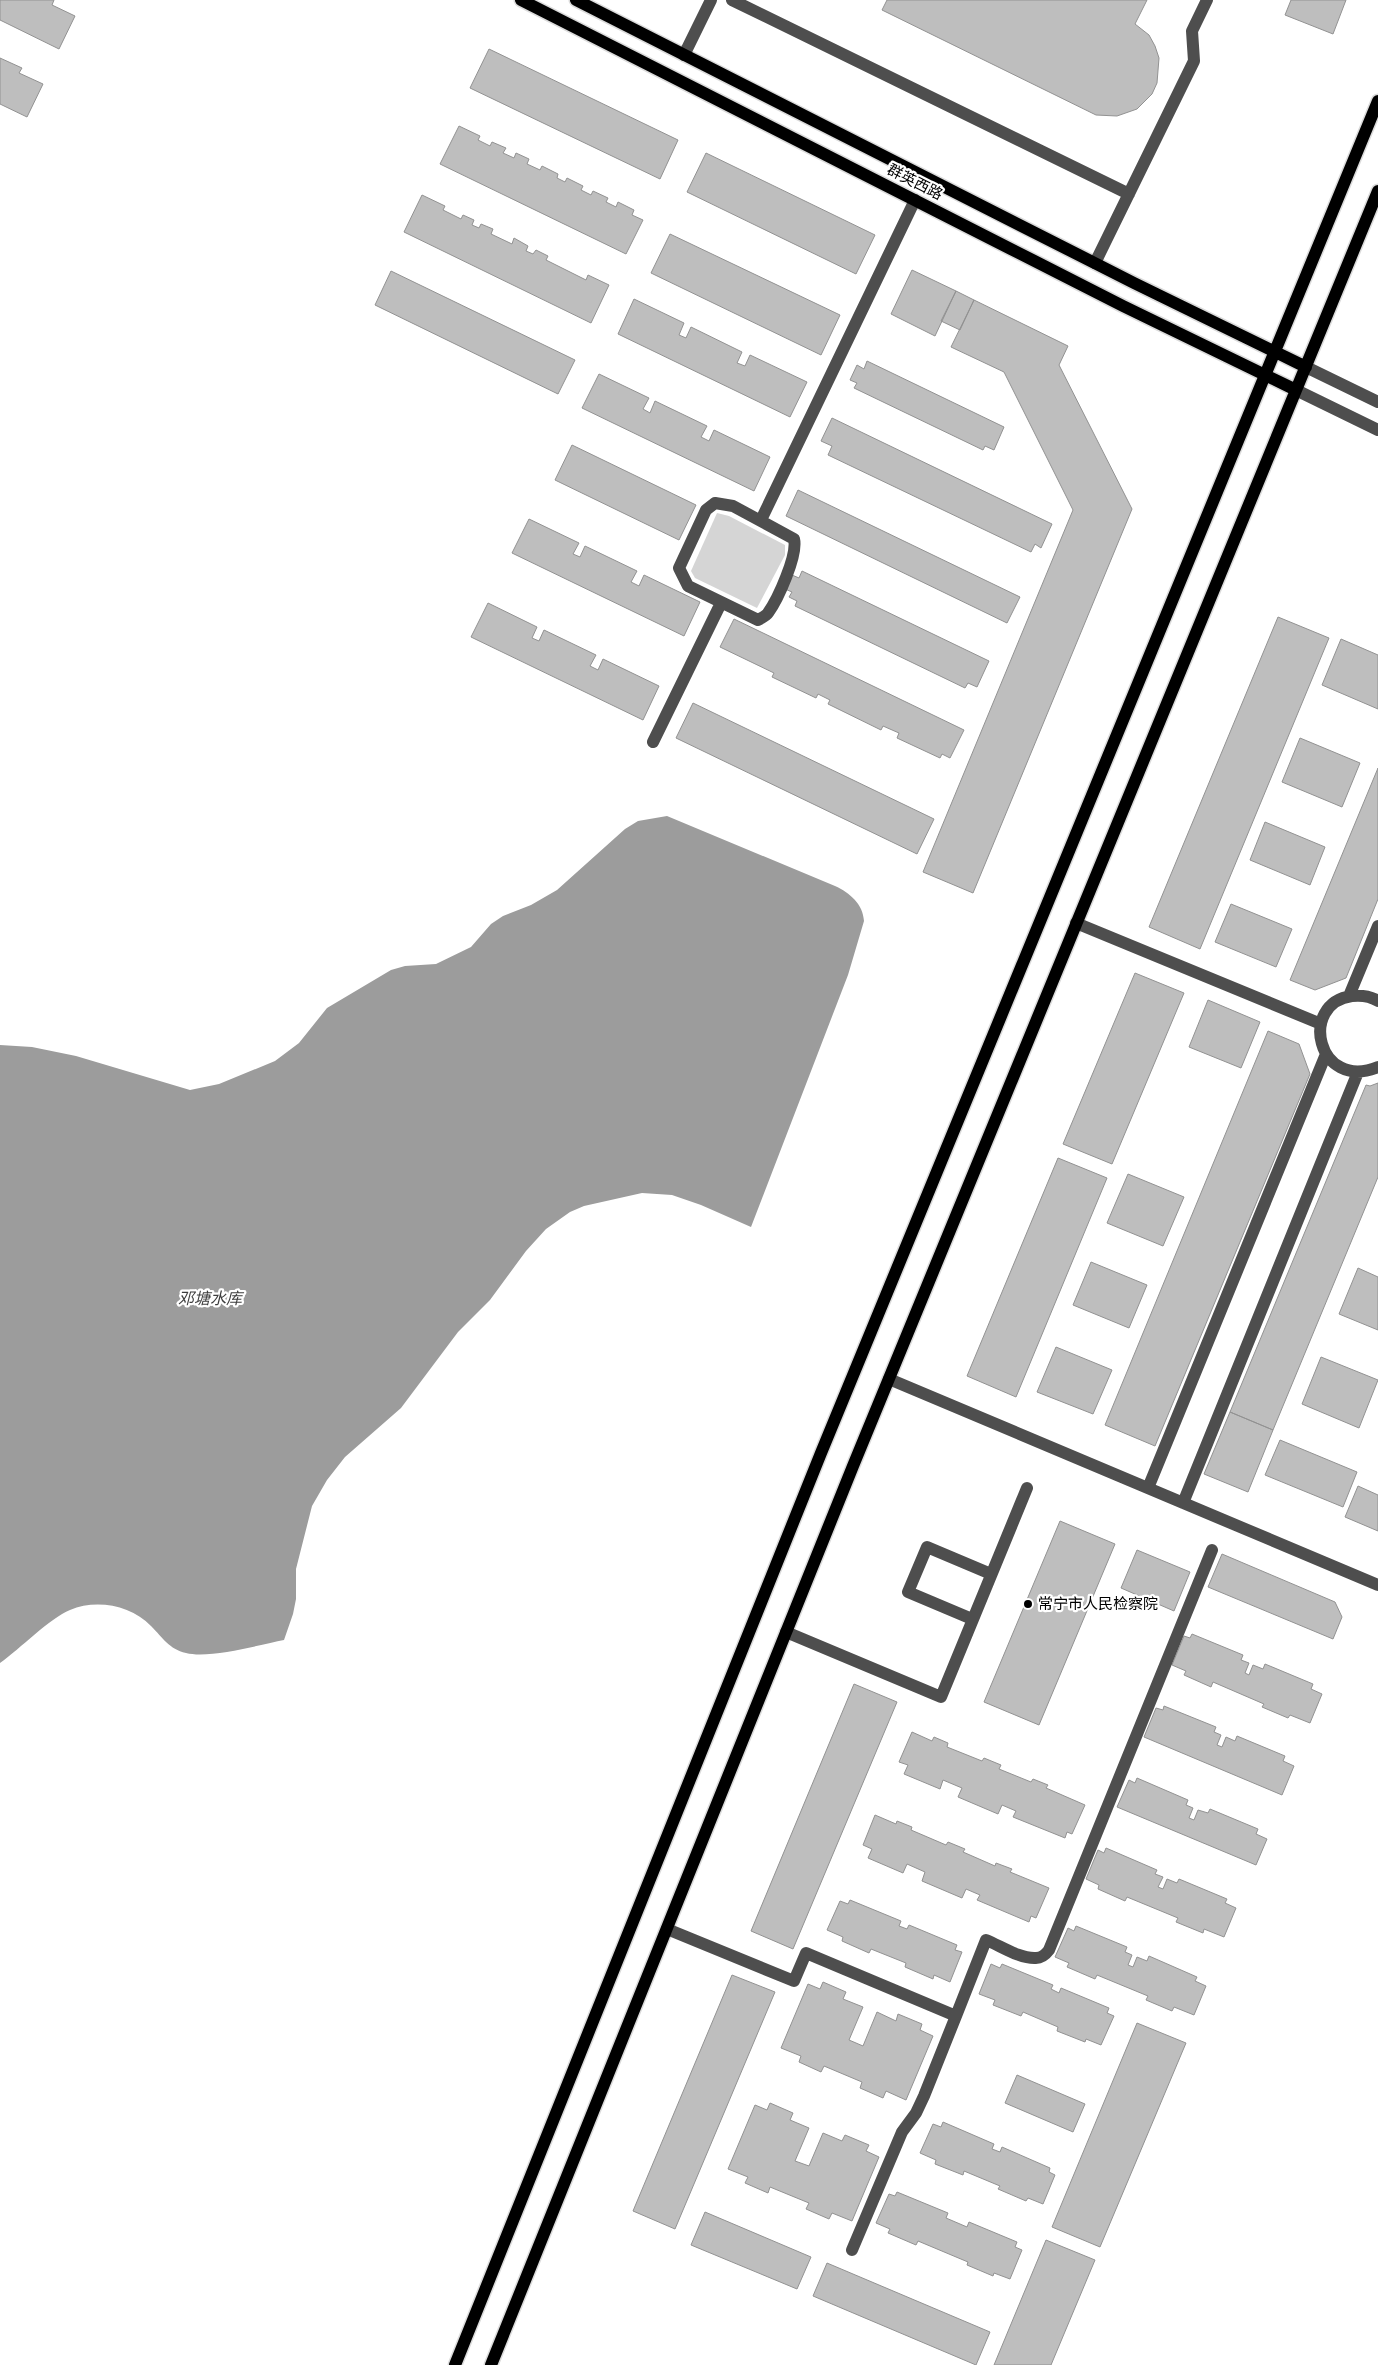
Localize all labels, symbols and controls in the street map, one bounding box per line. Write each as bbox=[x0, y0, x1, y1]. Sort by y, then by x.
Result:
street label: 群英西路 bbox=[884, 160, 946, 204]
water label: 邓塘水库 bbox=[178, 1289, 245, 1308]
place label: 常宁市人民检察院 bbox=[1038, 1595, 1158, 1613]
marker: 常宁市人民检察院 bbox=[1022, 1598, 1034, 1610]

